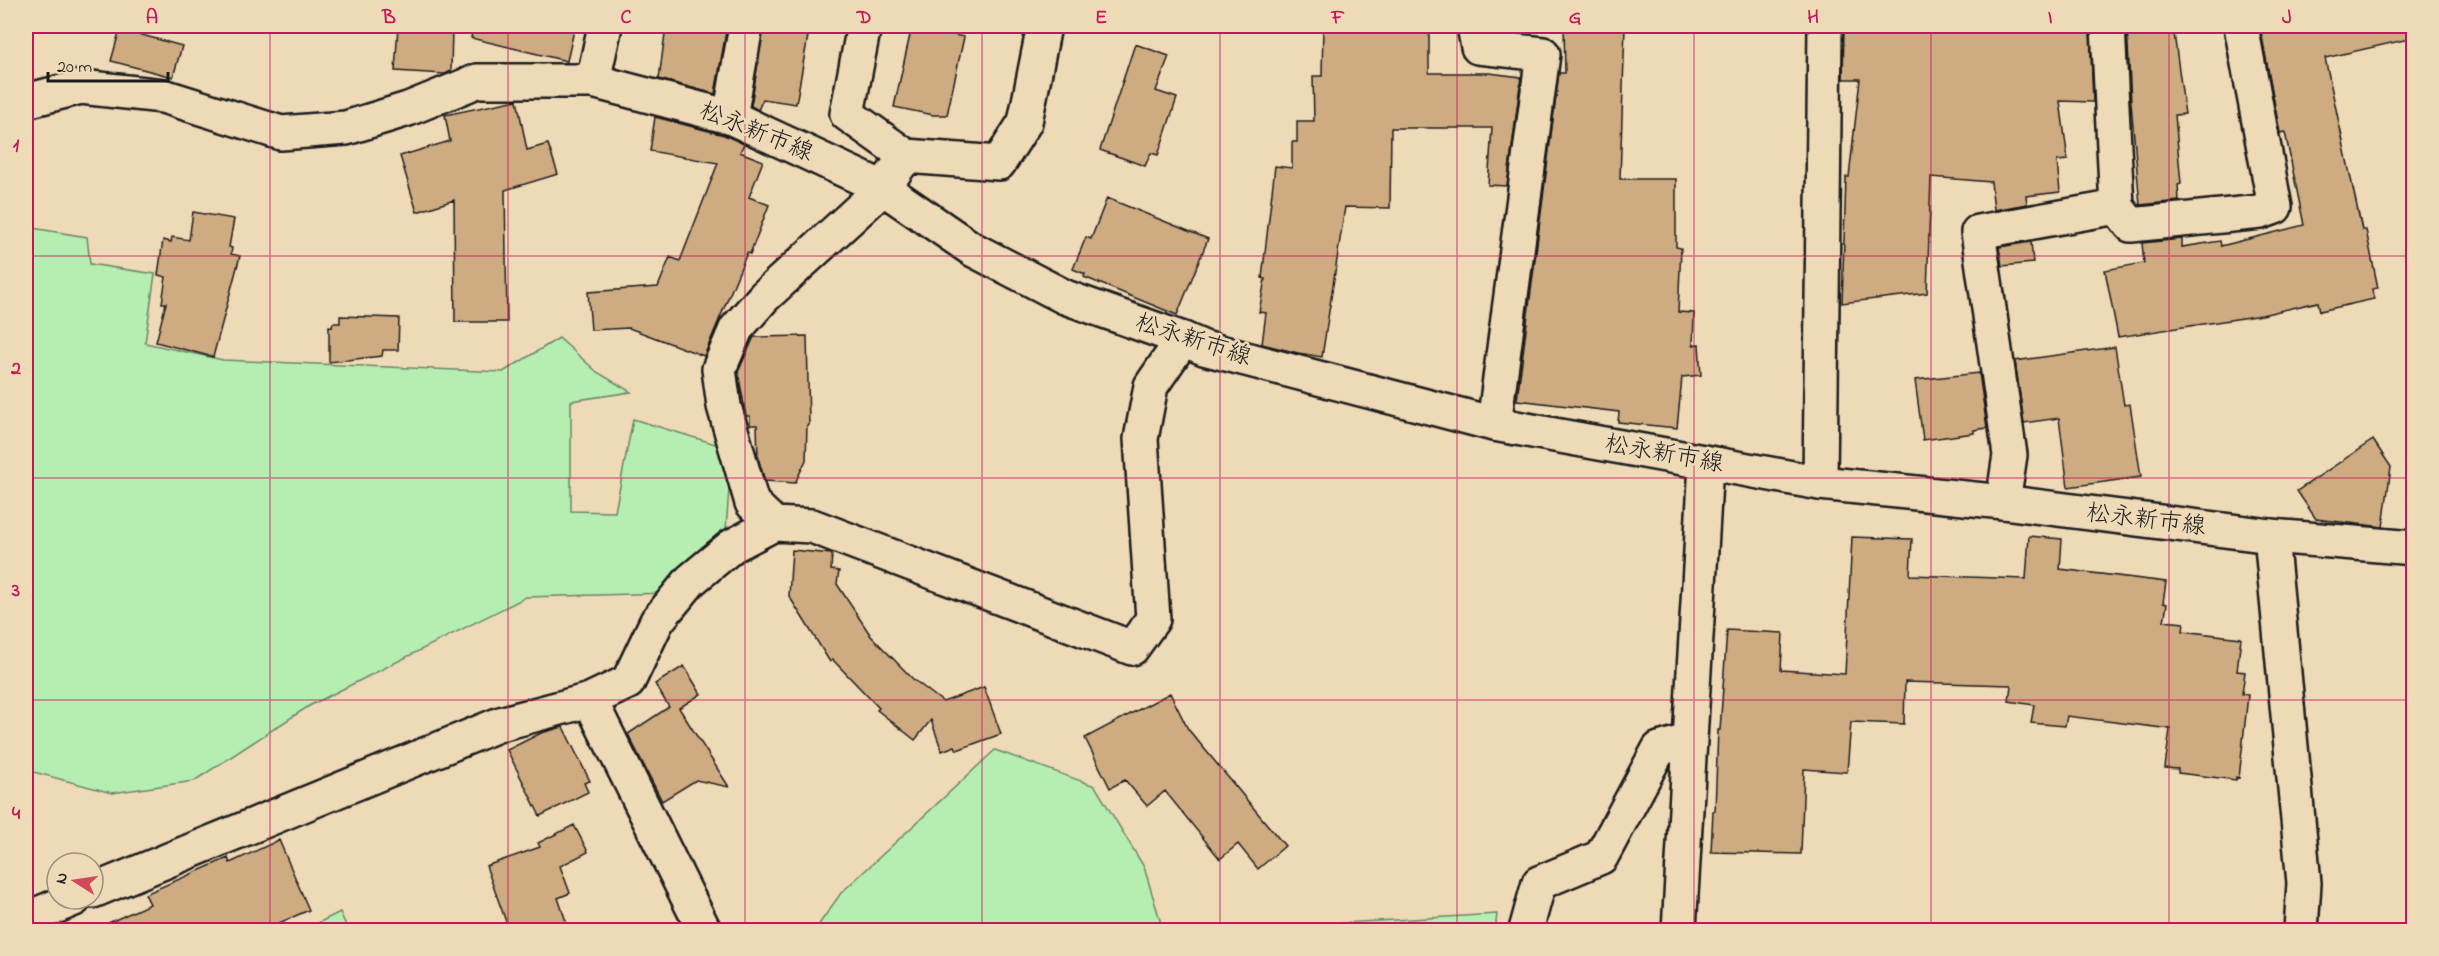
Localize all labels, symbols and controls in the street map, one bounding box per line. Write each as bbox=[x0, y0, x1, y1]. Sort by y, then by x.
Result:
text: A bbox=[146, 4, 158, 33]
text: B bbox=[381, 4, 396, 33]
text: C bbox=[621, 4, 632, 33]
text: D bbox=[856, 4, 871, 33]
text: E bbox=[1095, 4, 1107, 33]
text: F bbox=[1331, 4, 1345, 33]
text: G bbox=[1569, 4, 1582, 33]
text: H bbox=[1807, 4, 1819, 33]
text: I bbox=[2048, 4, 2053, 33]
text: J bbox=[2282, 4, 2292, 33]
scale bar bbox=[48, 45, 168, 83]
text: 20 m bbox=[57, 55, 92, 81]
street label: 松永新市線 bbox=[694, 94, 818, 172]
text: 1 bbox=[13, 132, 20, 161]
street label: 松永新市線 bbox=[1131, 306, 1255, 376]
text: 2 bbox=[10, 355, 21, 384]
street label: 松永新市線 bbox=[1602, 427, 1726, 483]
street label: 松永新市線 bbox=[2084, 496, 2208, 546]
text: 3 bbox=[11, 577, 20, 606]
text: 4 bbox=[12, 800, 21, 829]
north arrow bbox=[45, 851, 105, 911]
text: N bbox=[49, 870, 75, 886]

